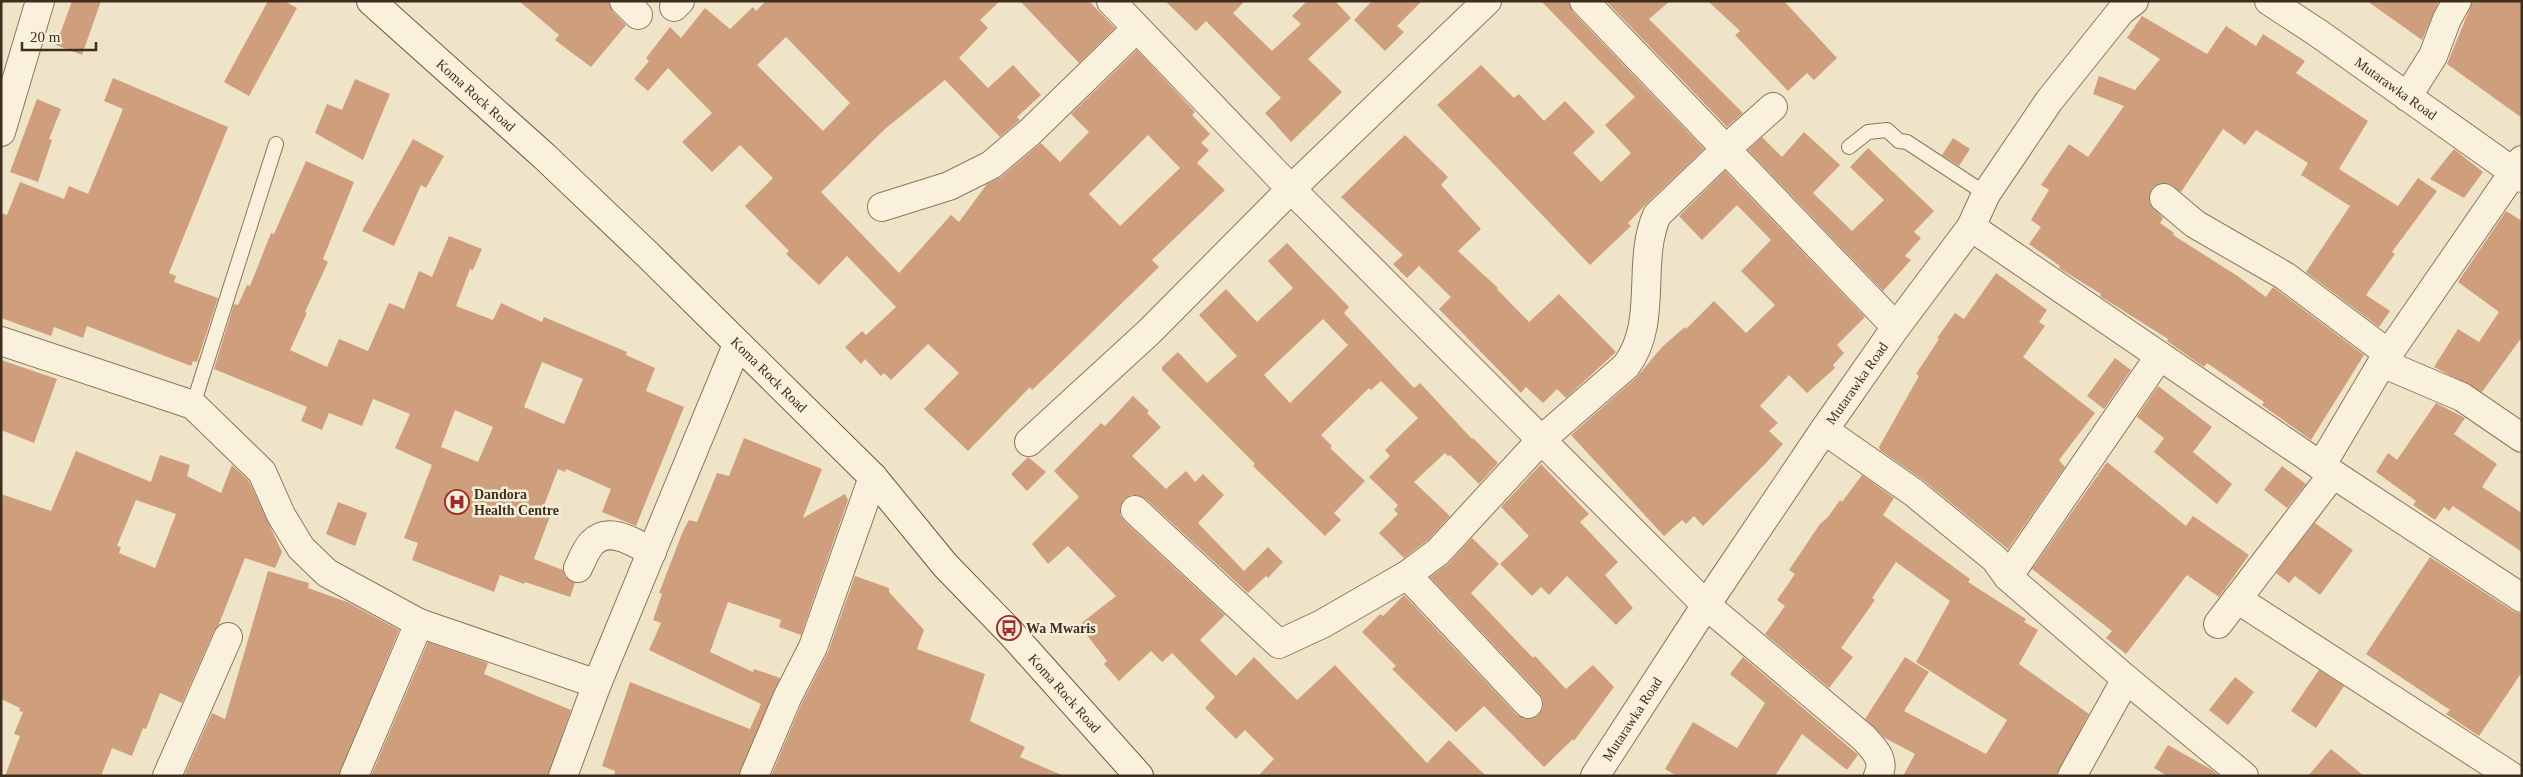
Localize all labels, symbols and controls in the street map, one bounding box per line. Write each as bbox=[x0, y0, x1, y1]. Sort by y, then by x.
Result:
scale bar bbox=[22, 20, 96, 52]
text: 20 m bbox=[30, 29, 61, 45]
street label: Mutarawka Road bbox=[2352, 54, 2440, 122]
street label: Koma Rock Road bbox=[434, 56, 518, 134]
street label: Koma Rock Road bbox=[728, 334, 810, 415]
street label: Mutarawka Road bbox=[1823, 339, 1891, 427]
place label: Dandora Health Centre bbox=[474, 487, 559, 518]
hospital icon: Dandora Health Centre bbox=[444, 489, 470, 515]
bus stop icon: Wa Mwaris bbox=[996, 615, 1022, 641]
place label: Wa Mwaris bbox=[1026, 621, 1096, 636]
street label: Koma Rock Road bbox=[1026, 651, 1104, 735]
street label: Mutarawka Road bbox=[1599, 674, 1665, 764]

